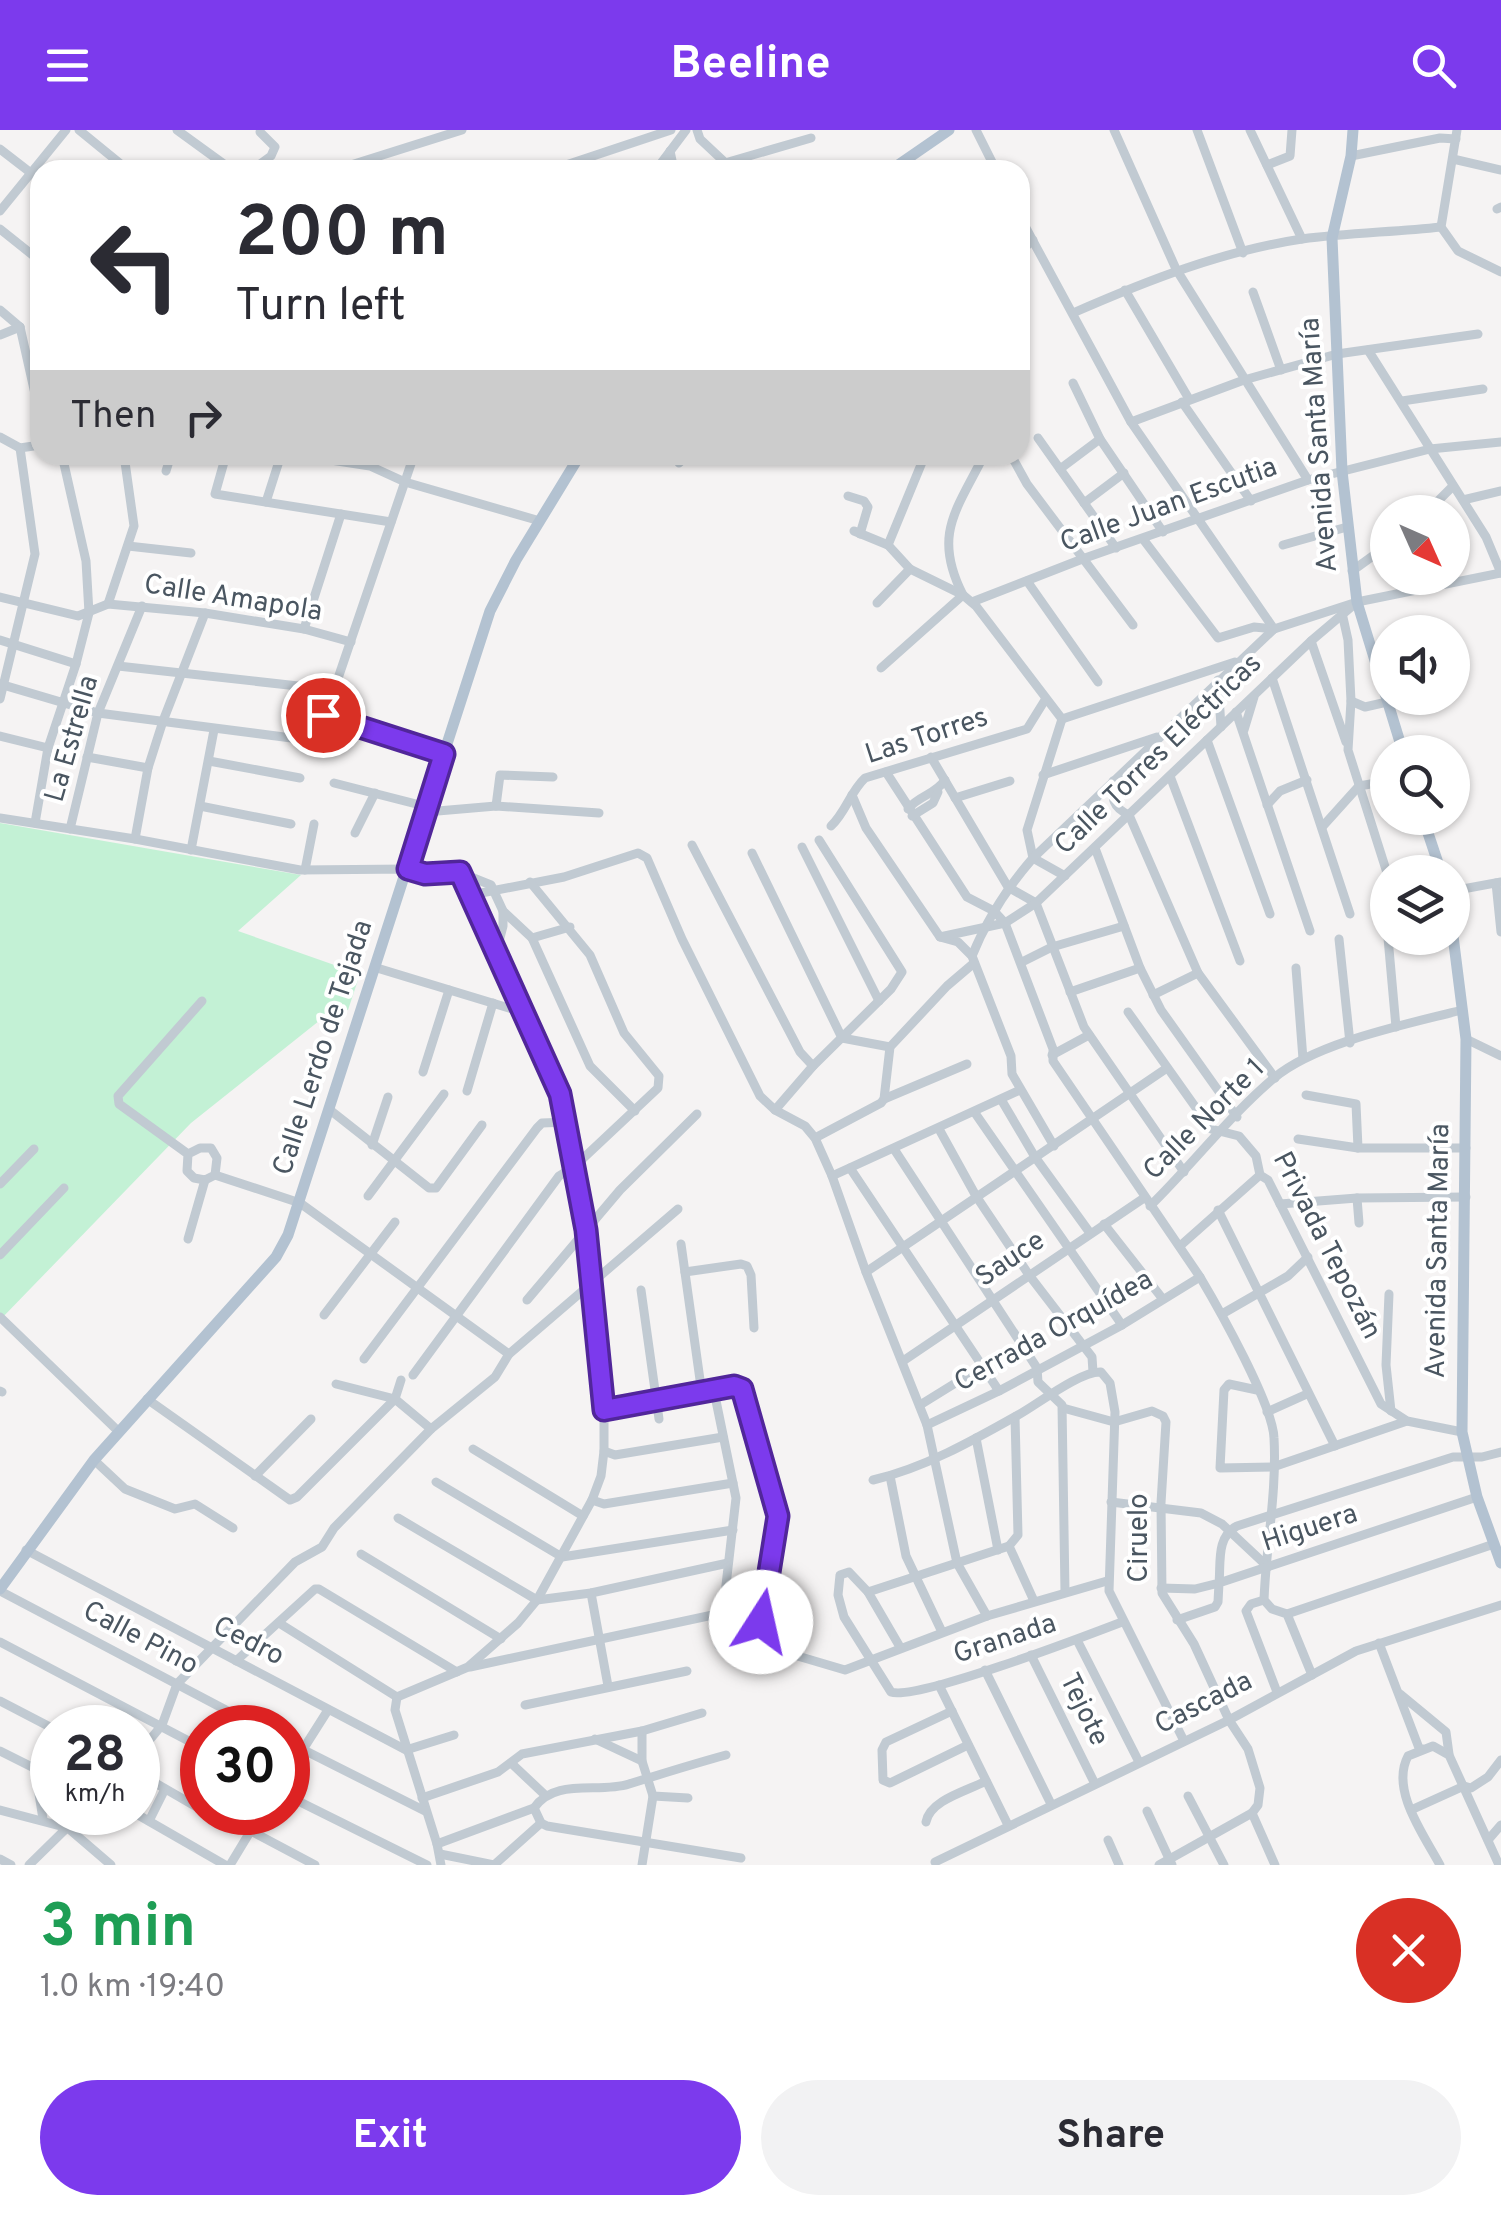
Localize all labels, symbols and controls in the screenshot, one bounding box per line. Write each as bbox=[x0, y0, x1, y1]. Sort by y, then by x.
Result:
text: Beeline bbox=[670, 37, 831, 94]
icon: menu bbox=[40, 38, 95, 93]
icon: search bbox=[1406, 38, 1461, 93]
text: 200 m bbox=[235, 192, 449, 281]
icon: left bbox=[70, 200, 200, 330]
text: Turn left bbox=[235, 279, 406, 336]
street label: Avenida Santa María bbox=[1293, 316, 1347, 574]
icon: right bbox=[176, 390, 231, 445]
text: Then bbox=[70, 393, 156, 442]
street label: Calle Juan Escutia bbox=[1056, 450, 1282, 562]
north arrow bbox=[1370, 495, 1470, 595]
map controls bbox=[1370, 495, 1470, 955]
street label: Calle Amapola bbox=[141, 567, 325, 631]
button: sound bbox=[1370, 615, 1470, 715]
street label: Calle Torres Eléctricas bbox=[1048, 647, 1270, 863]
street label: La Estrella bbox=[38, 671, 108, 807]
pin bbox=[281, 673, 366, 758]
icon: arrive bbox=[296, 688, 351, 743]
street label: Las Torres bbox=[861, 700, 993, 774]
button: search bbox=[1370, 735, 1470, 835]
button: layers bbox=[1370, 855, 1470, 955]
street label: Calle Lerdo de Tejada bbox=[266, 916, 382, 1180]
street label: Calle Norte 1 bbox=[1136, 1051, 1274, 1189]
street label: Avenida Santa María bbox=[1419, 1123, 1459, 1379]
street label: Privada Tepozán bbox=[1263, 1146, 1389, 1346]
street label: Sauce bbox=[969, 1224, 1053, 1296]
street label: Cerrada Orquídea bbox=[948, 1263, 1160, 1401]
street label: Ciruelo bbox=[1122, 1493, 1158, 1583]
street label: Higuera bbox=[1258, 1497, 1362, 1561]
position arrow bbox=[709, 1570, 813, 1674]
street label: Calle Pino bbox=[76, 1594, 204, 1684]
street label: Granada bbox=[949, 1606, 1061, 1674]
street label: Cedro bbox=[206, 1609, 290, 1675]
street label: Cascada bbox=[1149, 1664, 1259, 1744]
street label: Tejote bbox=[1050, 1668, 1116, 1752]
speed limit sign: 30 bbox=[180, 1705, 310, 1835]
text: 28 bbox=[64, 1726, 126, 1789]
text: km/h bbox=[65, 1779, 125, 1811]
text: 3 min bbox=[40, 1892, 196, 1968]
button: close bbox=[1356, 1898, 1461, 2003]
text: 1.0 km · 19:40 bbox=[40, 1968, 225, 2008]
button: Exit bbox=[40, 2080, 741, 2195]
button: Share bbox=[761, 2080, 1461, 2195]

